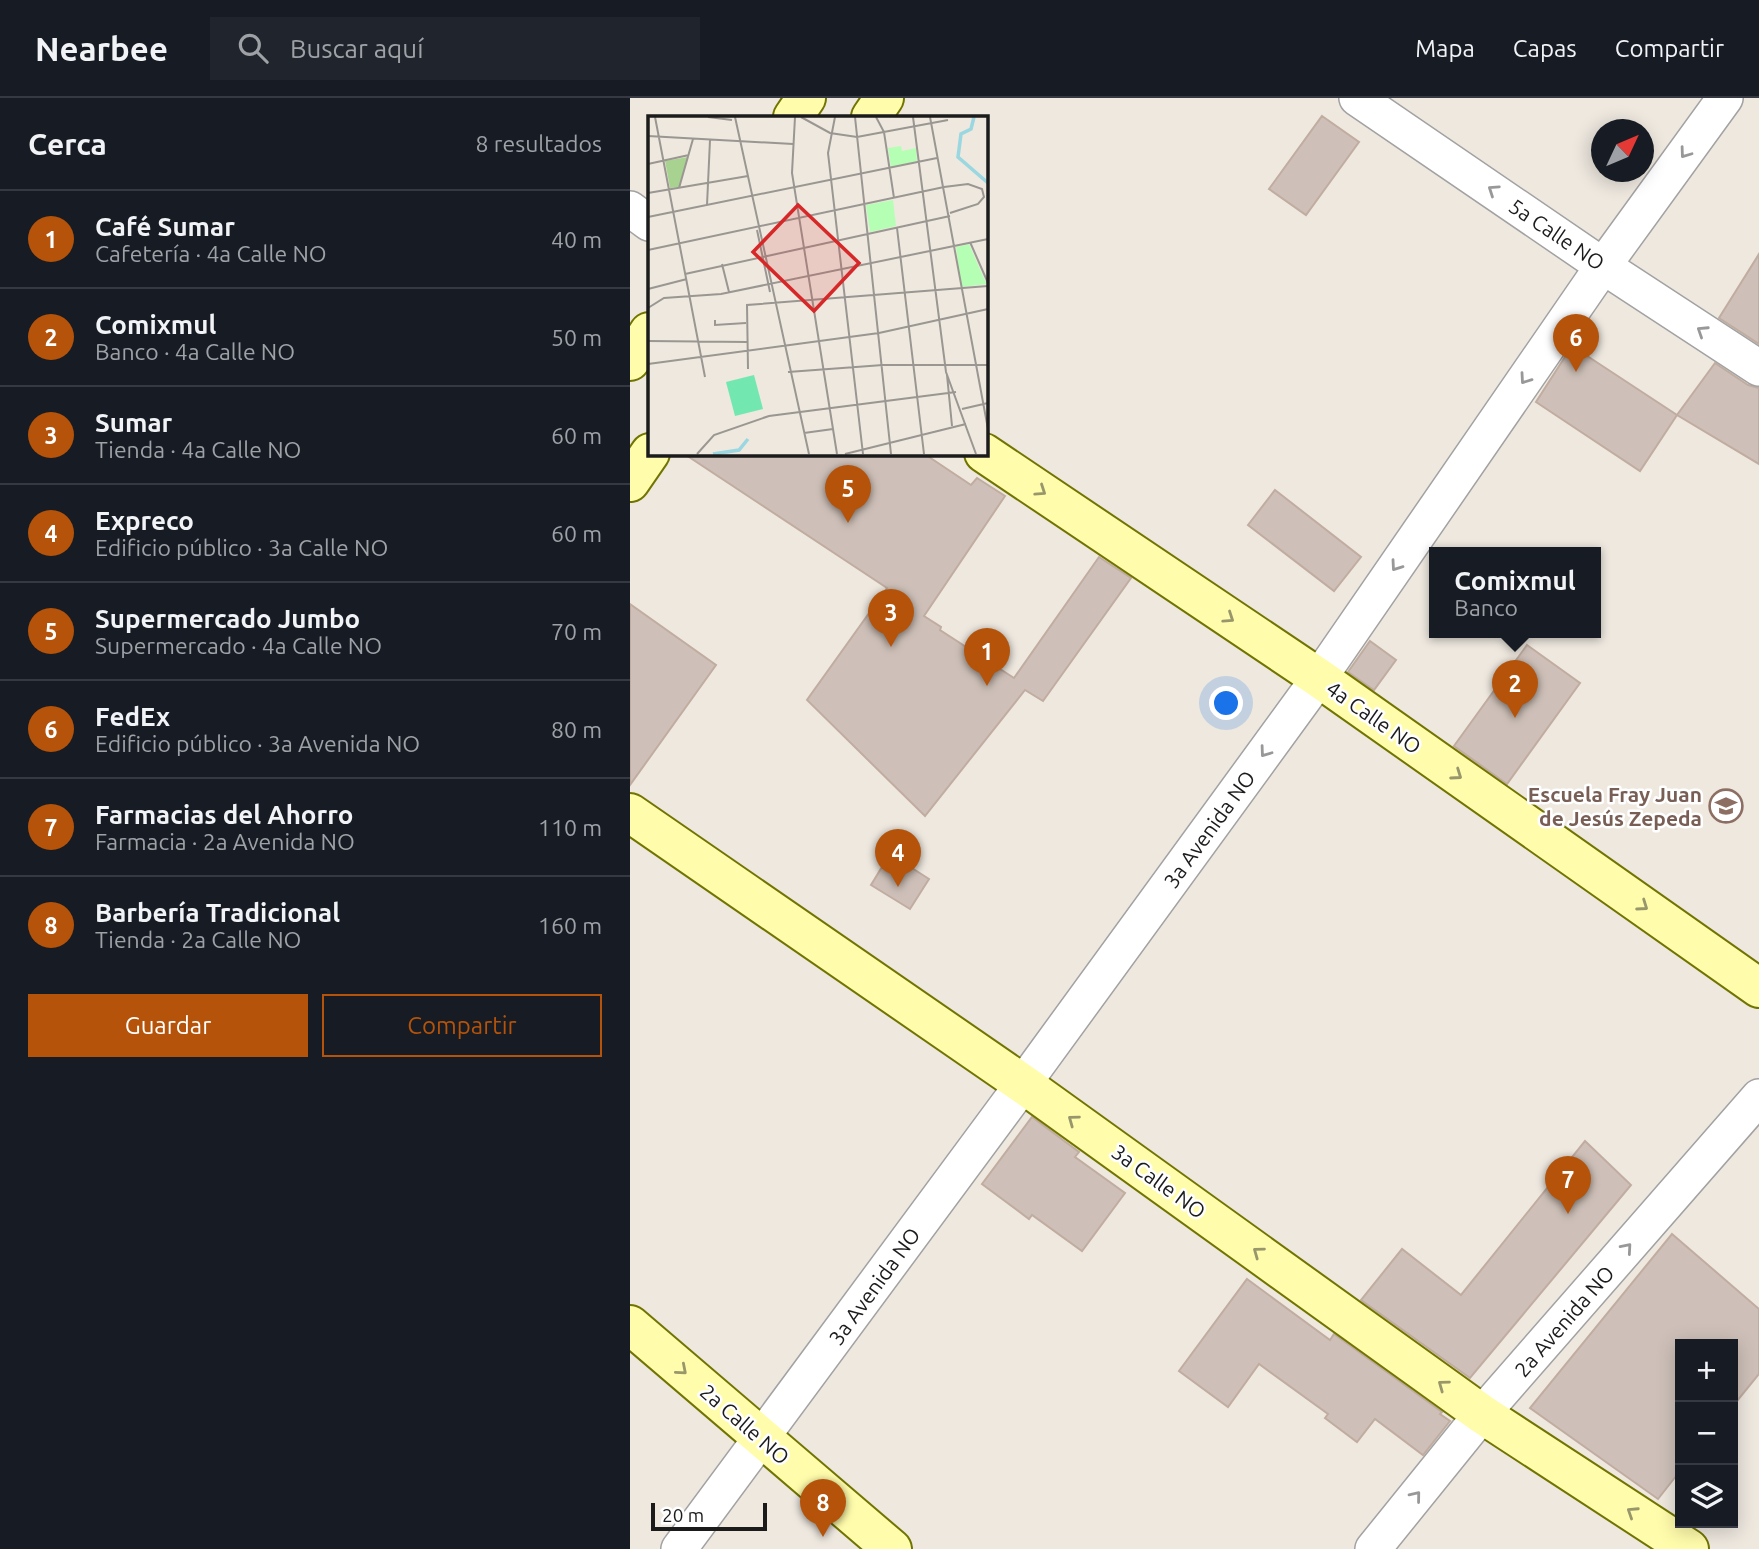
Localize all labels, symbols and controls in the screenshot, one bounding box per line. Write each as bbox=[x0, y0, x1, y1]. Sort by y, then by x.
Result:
search box bbox=[210, 17, 700, 80]
icon: search bbox=[234, 29, 272, 67]
text: Nearbee bbox=[35, 30, 168, 67]
text: Buscar aquí bbox=[290, 34, 423, 63]
text: Mapa bbox=[1415, 35, 1475, 62]
text: Capas bbox=[1513, 35, 1577, 62]
text: Compartir bbox=[1615, 35, 1724, 62]
inset map bbox=[648, 116, 987, 455]
north arrow bbox=[1591, 119, 1654, 182]
text: Cerca bbox=[28, 127, 107, 161]
text: 8 resultados bbox=[476, 131, 602, 156]
one-way arrow bbox=[1681, 145, 1693, 158]
one-way arrow bbox=[1487, 186, 1500, 199]
street label: 5a Calle NO bbox=[1505, 193, 1609, 275]
text: Café Sumar bbox=[95, 212, 235, 241]
text: 1 bbox=[45, 227, 57, 252]
text: 40 m bbox=[551, 227, 602, 252]
text: Cafetería · 4a Calle NO bbox=[95, 241, 327, 266]
text: Comixmul bbox=[95, 310, 216, 339]
pin: 6 bbox=[1553, 314, 1599, 372]
text: 2 bbox=[45, 325, 57, 350]
text: 50 m bbox=[551, 325, 602, 350]
one-way arrow bbox=[1697, 326, 1710, 339]
text: Banco · 4a Calle NO bbox=[95, 339, 295, 364]
one-way arrow bbox=[1521, 371, 1533, 384]
text: Sumar bbox=[95, 408, 172, 437]
text: 3 bbox=[45, 423, 57, 448]
text: 60 m bbox=[551, 423, 602, 448]
text: Tienda · 4a Calle NO bbox=[95, 437, 301, 462]
pin: 5 bbox=[825, 465, 871, 523]
one-way arrow bbox=[1033, 483, 1046, 496]
text: Expreco bbox=[95, 506, 194, 535]
text: 4 bbox=[45, 521, 57, 546]
text: 60 m bbox=[551, 521, 602, 546]
text: Edificio público · 3a Calle NO bbox=[95, 535, 388, 560]
popup bbox=[1429, 547, 1601, 638]
one-way arrow bbox=[1392, 558, 1404, 571]
text: Comixmul bbox=[1454, 566, 1576, 595]
pin: 3 bbox=[868, 589, 914, 647]
text: Banco bbox=[1454, 595, 1518, 620]
text: Supermercado Jumbo bbox=[95, 604, 360, 633]
one-way arrow bbox=[1222, 610, 1235, 623]
text: 5 bbox=[45, 619, 57, 644]
text: 70 m bbox=[551, 619, 602, 644]
pin: 1 bbox=[964, 628, 1010, 686]
text: Supermercado · 4a Calle NO bbox=[95, 633, 382, 658]
pin: 2 bbox=[1492, 660, 1538, 718]
street label: 4a Calle NO bbox=[1322, 676, 1426, 758]
your location bbox=[1209, 686, 1243, 720]
text: FedEx bbox=[95, 702, 170, 731]
text: 6 bbox=[45, 717, 57, 742]
text: 80 m bbox=[551, 717, 602, 742]
text: Edificio público · 3a Avenida NO bbox=[95, 731, 420, 756]
one-way arrow bbox=[1261, 744, 1273, 757]
street label: 3a Avenida NO bbox=[1158, 766, 1260, 892]
one-way arrow bbox=[1449, 767, 1462, 780]
place label: Escuela Fray Juan de Jesús Zepeda bbox=[1528, 782, 1702, 830]
school or university icon: Escuela Fray Juan de Jesús Zepeda bbox=[1707, 787, 1745, 825]
text: Farmacias del Ahorro bbox=[95, 800, 353, 829]
text: 7 bbox=[45, 815, 57, 840]
text: 110 m bbox=[538, 815, 602, 840]
text: Farmacia · 2a Avenida NO bbox=[95, 829, 355, 854]
pin: 4 bbox=[875, 829, 921, 887]
text: Barbería Tradicional bbox=[95, 898, 340, 927]
one-way arrow bbox=[1635, 898, 1648, 911]
text: 8 bbox=[45, 913, 57, 938]
text: 160 m bbox=[538, 913, 602, 938]
text: Tienda · 2a Calle NO bbox=[95, 927, 301, 952]
button: Guardar bbox=[28, 994, 308, 1057]
button: Compartir bbox=[322, 994, 602, 1057]
one-way arrow bbox=[1068, 1115, 1081, 1128]
street label: 3a Calle NO bbox=[1108, 1139, 1210, 1223]
pin: 7 bbox=[1545, 1156, 1591, 1214]
street label: 3a Avenida NO bbox=[823, 1223, 925, 1349]
one-way arrow bbox=[1619, 1243, 1631, 1256]
one-way arrow bbox=[1253, 1248, 1266, 1260]
street label: 2a Avenida NO bbox=[1509, 1261, 1619, 1381]
map controls bbox=[1675, 1339, 1738, 1528]
button: + bbox=[1675, 1339, 1738, 1402]
one-way arrow bbox=[674, 1362, 687, 1374]
street label: 2a Calle NO bbox=[696, 1379, 794, 1469]
one-way arrow bbox=[1438, 1381, 1451, 1393]
button: − bbox=[1675, 1402, 1738, 1465]
button: layers bbox=[1675, 1465, 1738, 1528]
pin: 8 bbox=[800, 1479, 846, 1537]
one-way arrow bbox=[1408, 1491, 1421, 1503]
scale bar bbox=[651, 1500, 766, 1532]
text: 20 m bbox=[662, 1504, 704, 1526]
one-way arrow bbox=[1626, 1507, 1639, 1520]

